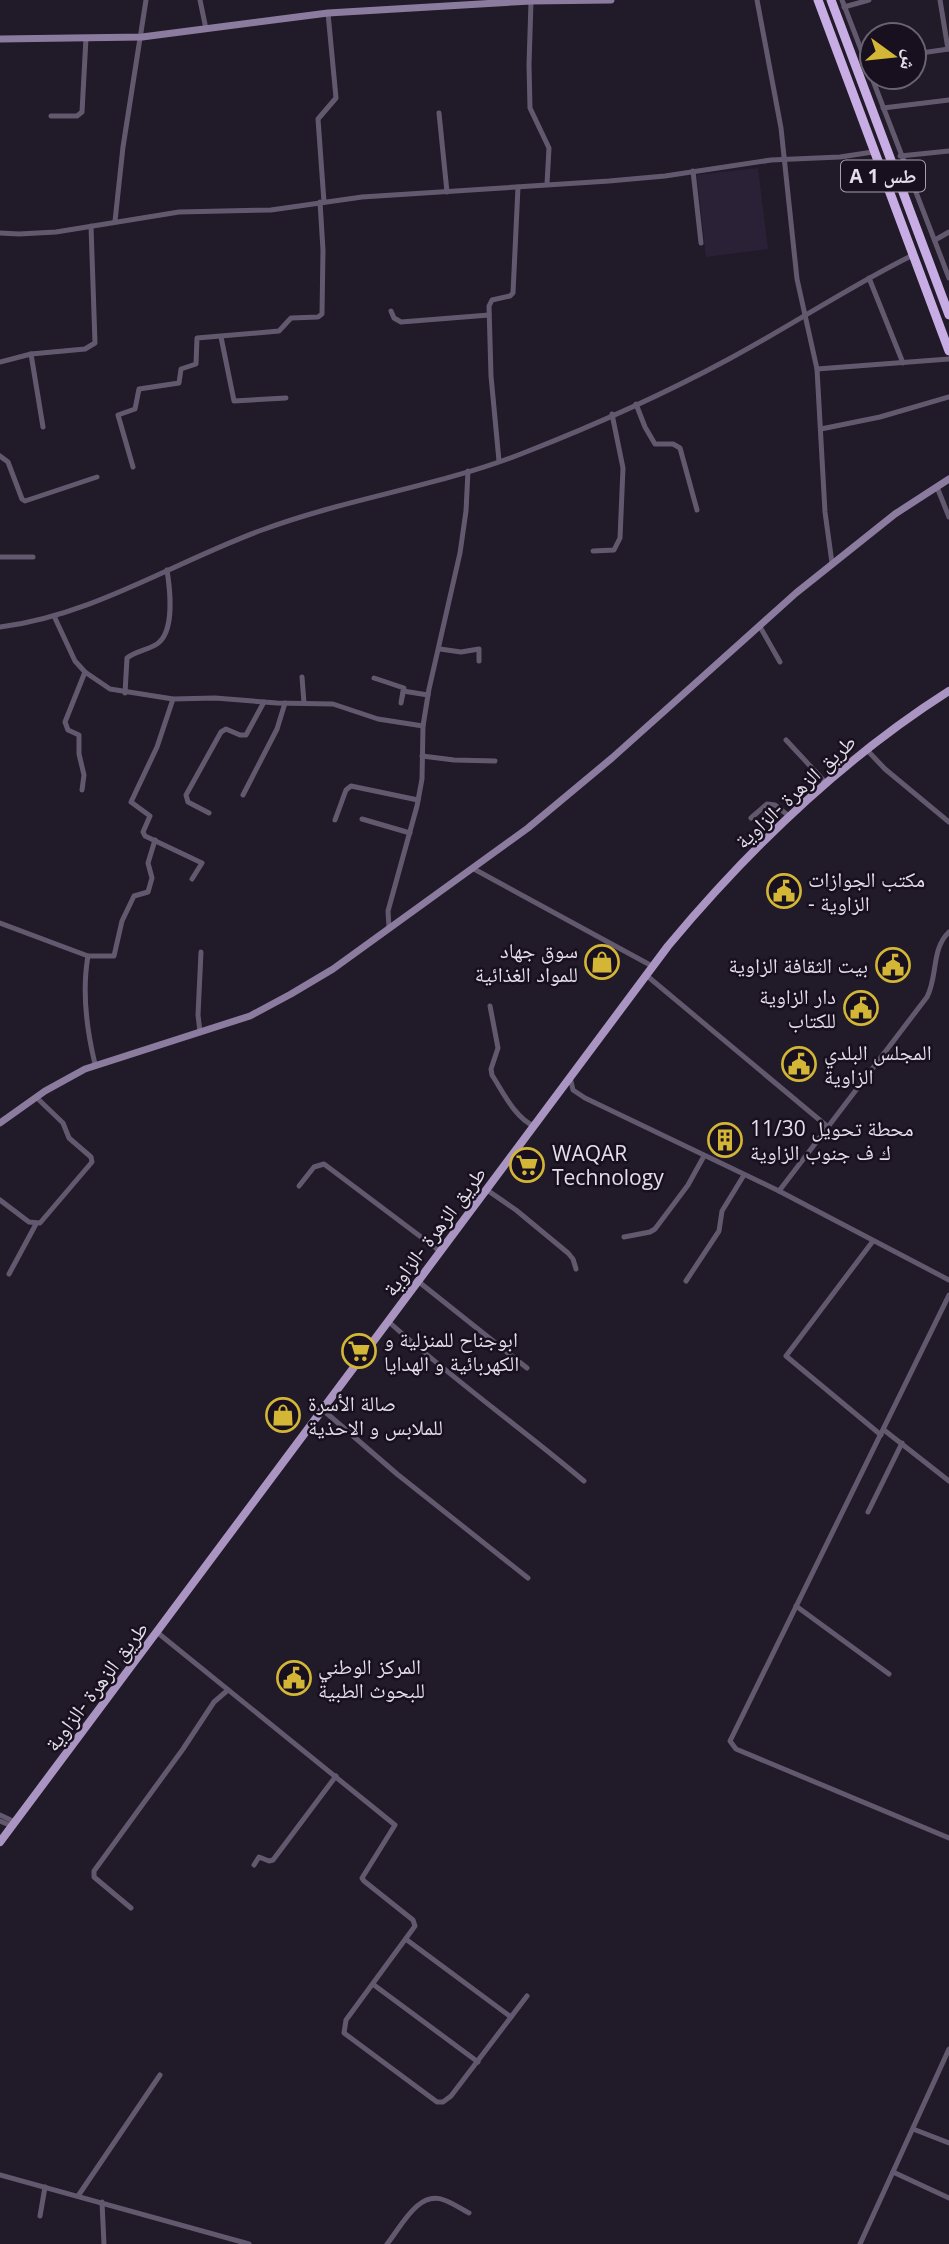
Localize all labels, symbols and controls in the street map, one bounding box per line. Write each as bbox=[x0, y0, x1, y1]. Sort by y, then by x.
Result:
north arrow bbox=[858, 21, 928, 91]
text: ش bbox=[894, 47, 925, 74]
road number: A 1 طس bbox=[841, 160, 925, 192]
street label: طريق الزهرة -الزاوية bbox=[728, 728, 862, 854]
place label: مكتب الجوازات - الزاوية bbox=[808, 865, 925, 917]
public building icon: مكتب الجوازات - الزاوية bbox=[765, 872, 803, 910]
place label: سوق جهاد للمواد الغذائية bbox=[475, 936, 578, 988]
shop icon: سوق جهاد للمواد الغذائية bbox=[583, 943, 621, 981]
public building icon: بيت الثقافة الزاوية bbox=[874, 946, 912, 984]
place label: بيت الثقافة الزاوية bbox=[728, 951, 868, 979]
place label: دار الزاوية للكتاب bbox=[759, 982, 836, 1034]
public building icon: دار الزاوية للكتاب bbox=[842, 989, 880, 1027]
place label: المجلس البلدي الزاوية bbox=[824, 1038, 932, 1090]
public building icon: المجلس البلدي الزاوية bbox=[780, 1045, 818, 1083]
place label: محطة تحويل 11/30 ك ف جنوب الزاوية bbox=[750, 1114, 914, 1166]
building icon: محطة تحويل 11/30 ك ف جنوب الزاوية bbox=[706, 1121, 744, 1159]
place label: WAQAR Technology bbox=[552, 1139, 664, 1191]
supermarket icon: WAQAR Technology bbox=[508, 1146, 546, 1184]
street label: طريق الزهرة -الزاوية bbox=[376, 1160, 492, 1302]
place label: ابوجناح للمنزلية و الكهربائية و الهدايا bbox=[384, 1325, 519, 1377]
supermarket icon: ابوجناح للمنزلية و الكهربائية و الهدايا bbox=[340, 1332, 378, 1370]
place label: صالة الأسرة للملابس و الاحذية bbox=[308, 1389, 443, 1441]
shop icon: صالة الأسرة للملابس و الاحذية bbox=[264, 1396, 302, 1434]
street label: طريق الزهرة -الزاوية bbox=[38, 1615, 154, 1757]
place label: المركز الوطني للبحوث الطبية bbox=[318, 1652, 425, 1704]
public building icon: المركز الوطني للبحوث الطبية bbox=[275, 1659, 313, 1697]

